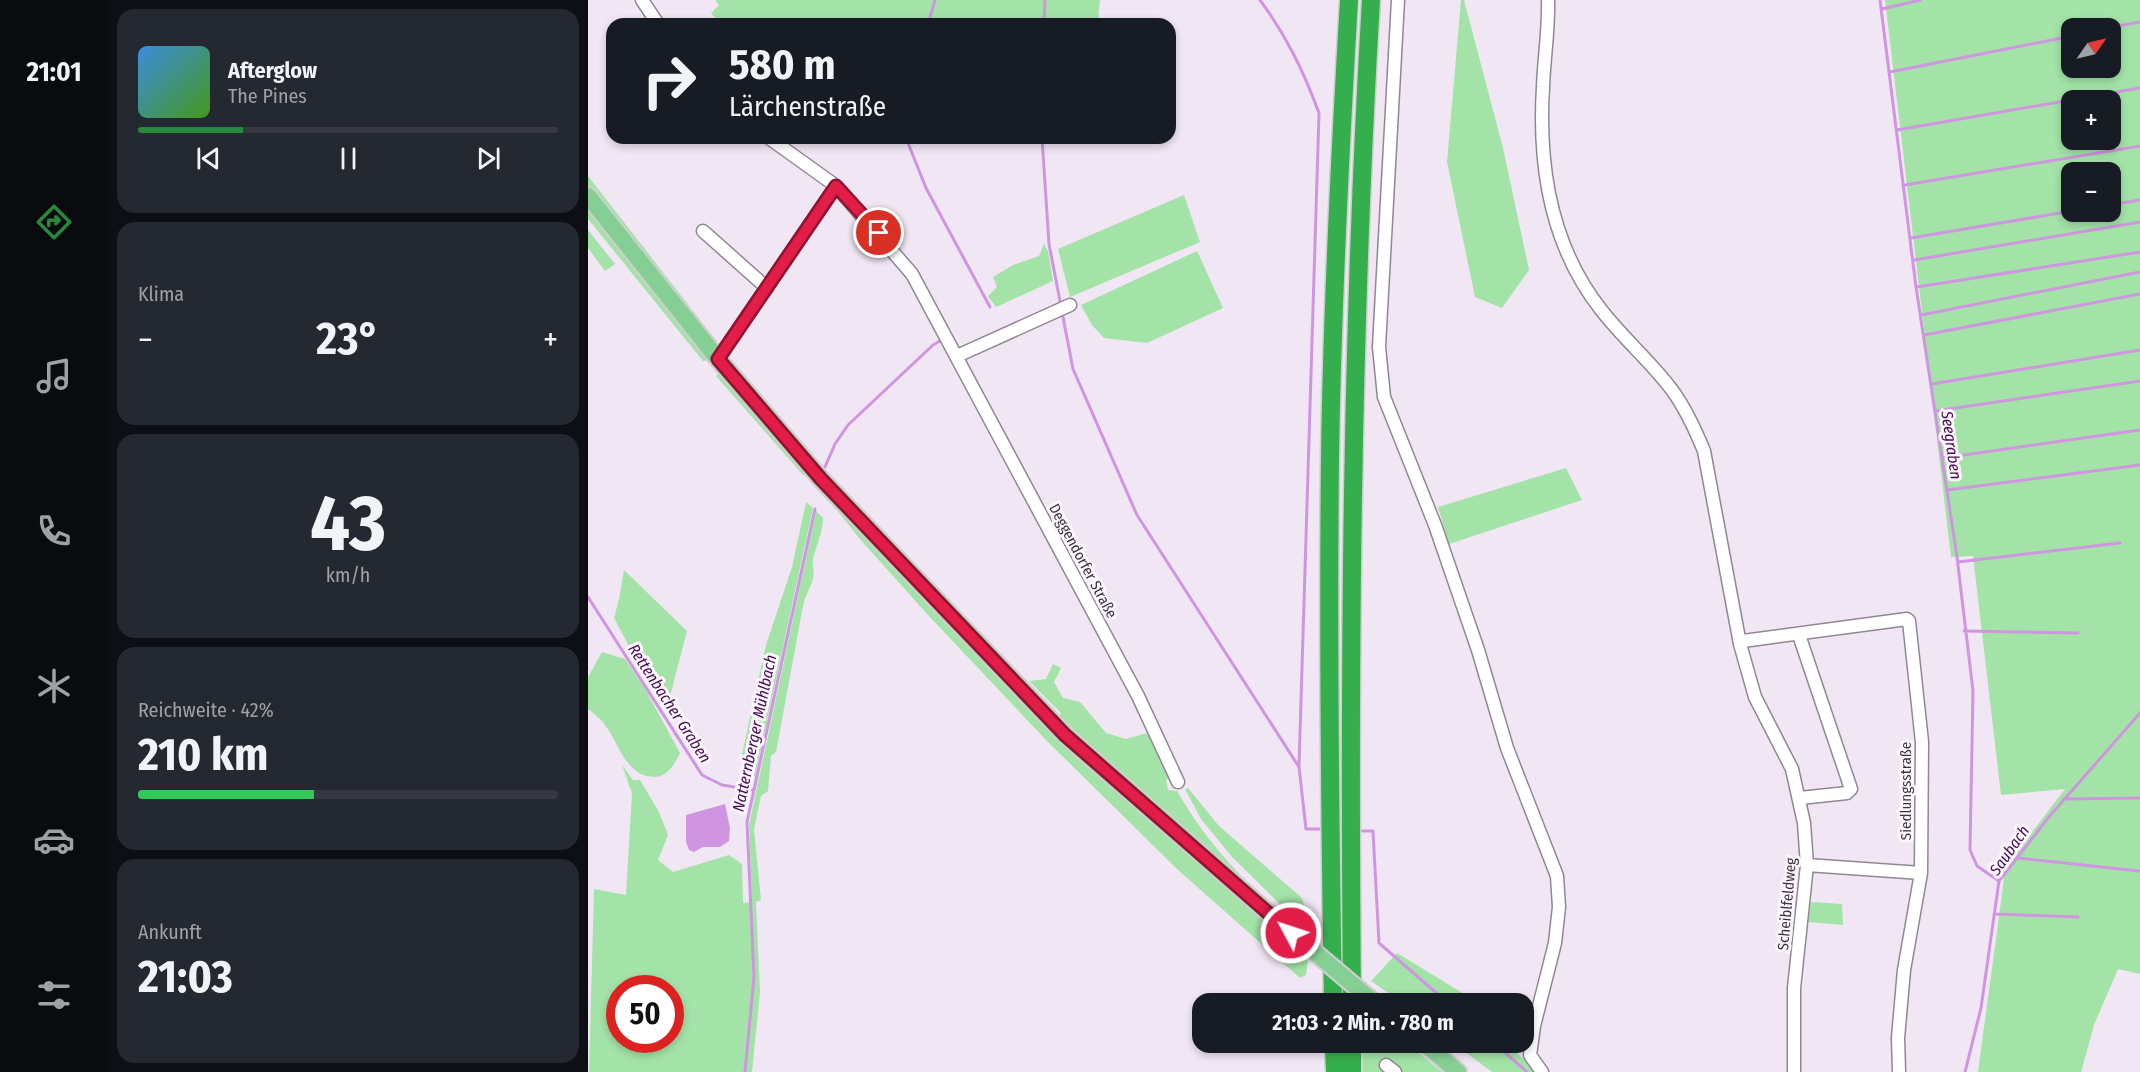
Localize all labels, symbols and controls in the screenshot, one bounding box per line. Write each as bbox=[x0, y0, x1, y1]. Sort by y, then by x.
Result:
north arrow bbox=[2061, 18, 2121, 78]
map controls bbox=[2061, 18, 2121, 222]
text: 580 m bbox=[729, 40, 836, 90]
icon: right bbox=[630, 42, 708, 120]
text: 21:01 bbox=[26, 56, 82, 88]
text: Afterglow bbox=[228, 57, 317, 84]
text: The Pines bbox=[228, 84, 307, 108]
button: + bbox=[2061, 90, 2121, 150]
text: Lärchenstraße bbox=[729, 91, 886, 123]
icon: previous bbox=[192, 142, 225, 175]
icon: pause bbox=[332, 142, 365, 175]
icon: next bbox=[472, 142, 505, 175]
button: − bbox=[2061, 162, 2121, 222]
icon: directions bbox=[33, 201, 75, 243]
pin bbox=[853, 207, 904, 258]
icon: arrive bbox=[862, 216, 895, 249]
text: Klima bbox=[138, 282, 184, 306]
text: 23° bbox=[316, 312, 380, 366]
text: − bbox=[138, 320, 153, 360]
text: + bbox=[543, 320, 558, 360]
icon: music bbox=[33, 355, 75, 397]
water label: Seegraben bbox=[1937, 409, 1966, 481]
text: 43 bbox=[310, 477, 386, 571]
street label: Deggendorfer Straße bbox=[1045, 501, 1121, 621]
icon: phone bbox=[33, 510, 75, 552]
text: km/h bbox=[326, 563, 370, 587]
water label: Rettenbacher Graben bbox=[624, 640, 715, 766]
water label: Natternberger Mühlbach bbox=[729, 653, 780, 813]
icon: climate bbox=[33, 665, 75, 707]
text: Reichweite · 42% bbox=[138, 698, 274, 722]
text: 210 km bbox=[138, 728, 268, 782]
street label: Siedlungsstraße bbox=[1897, 742, 1915, 840]
icon: car bbox=[33, 819, 75, 861]
water label: Saubach bbox=[1985, 822, 2033, 880]
street label: Scheiblfeldweg bbox=[1774, 857, 1800, 951]
position arrow bbox=[1259, 901, 1323, 965]
text: Ankunft bbox=[138, 920, 202, 944]
text: 21:03 bbox=[138, 950, 233, 1004]
icon: filters bbox=[33, 974, 75, 1016]
speed limit sign: 50 bbox=[606, 975, 684, 1053]
text: 21:03 · 2 Min. · 780 m bbox=[1272, 1009, 1454, 1036]

